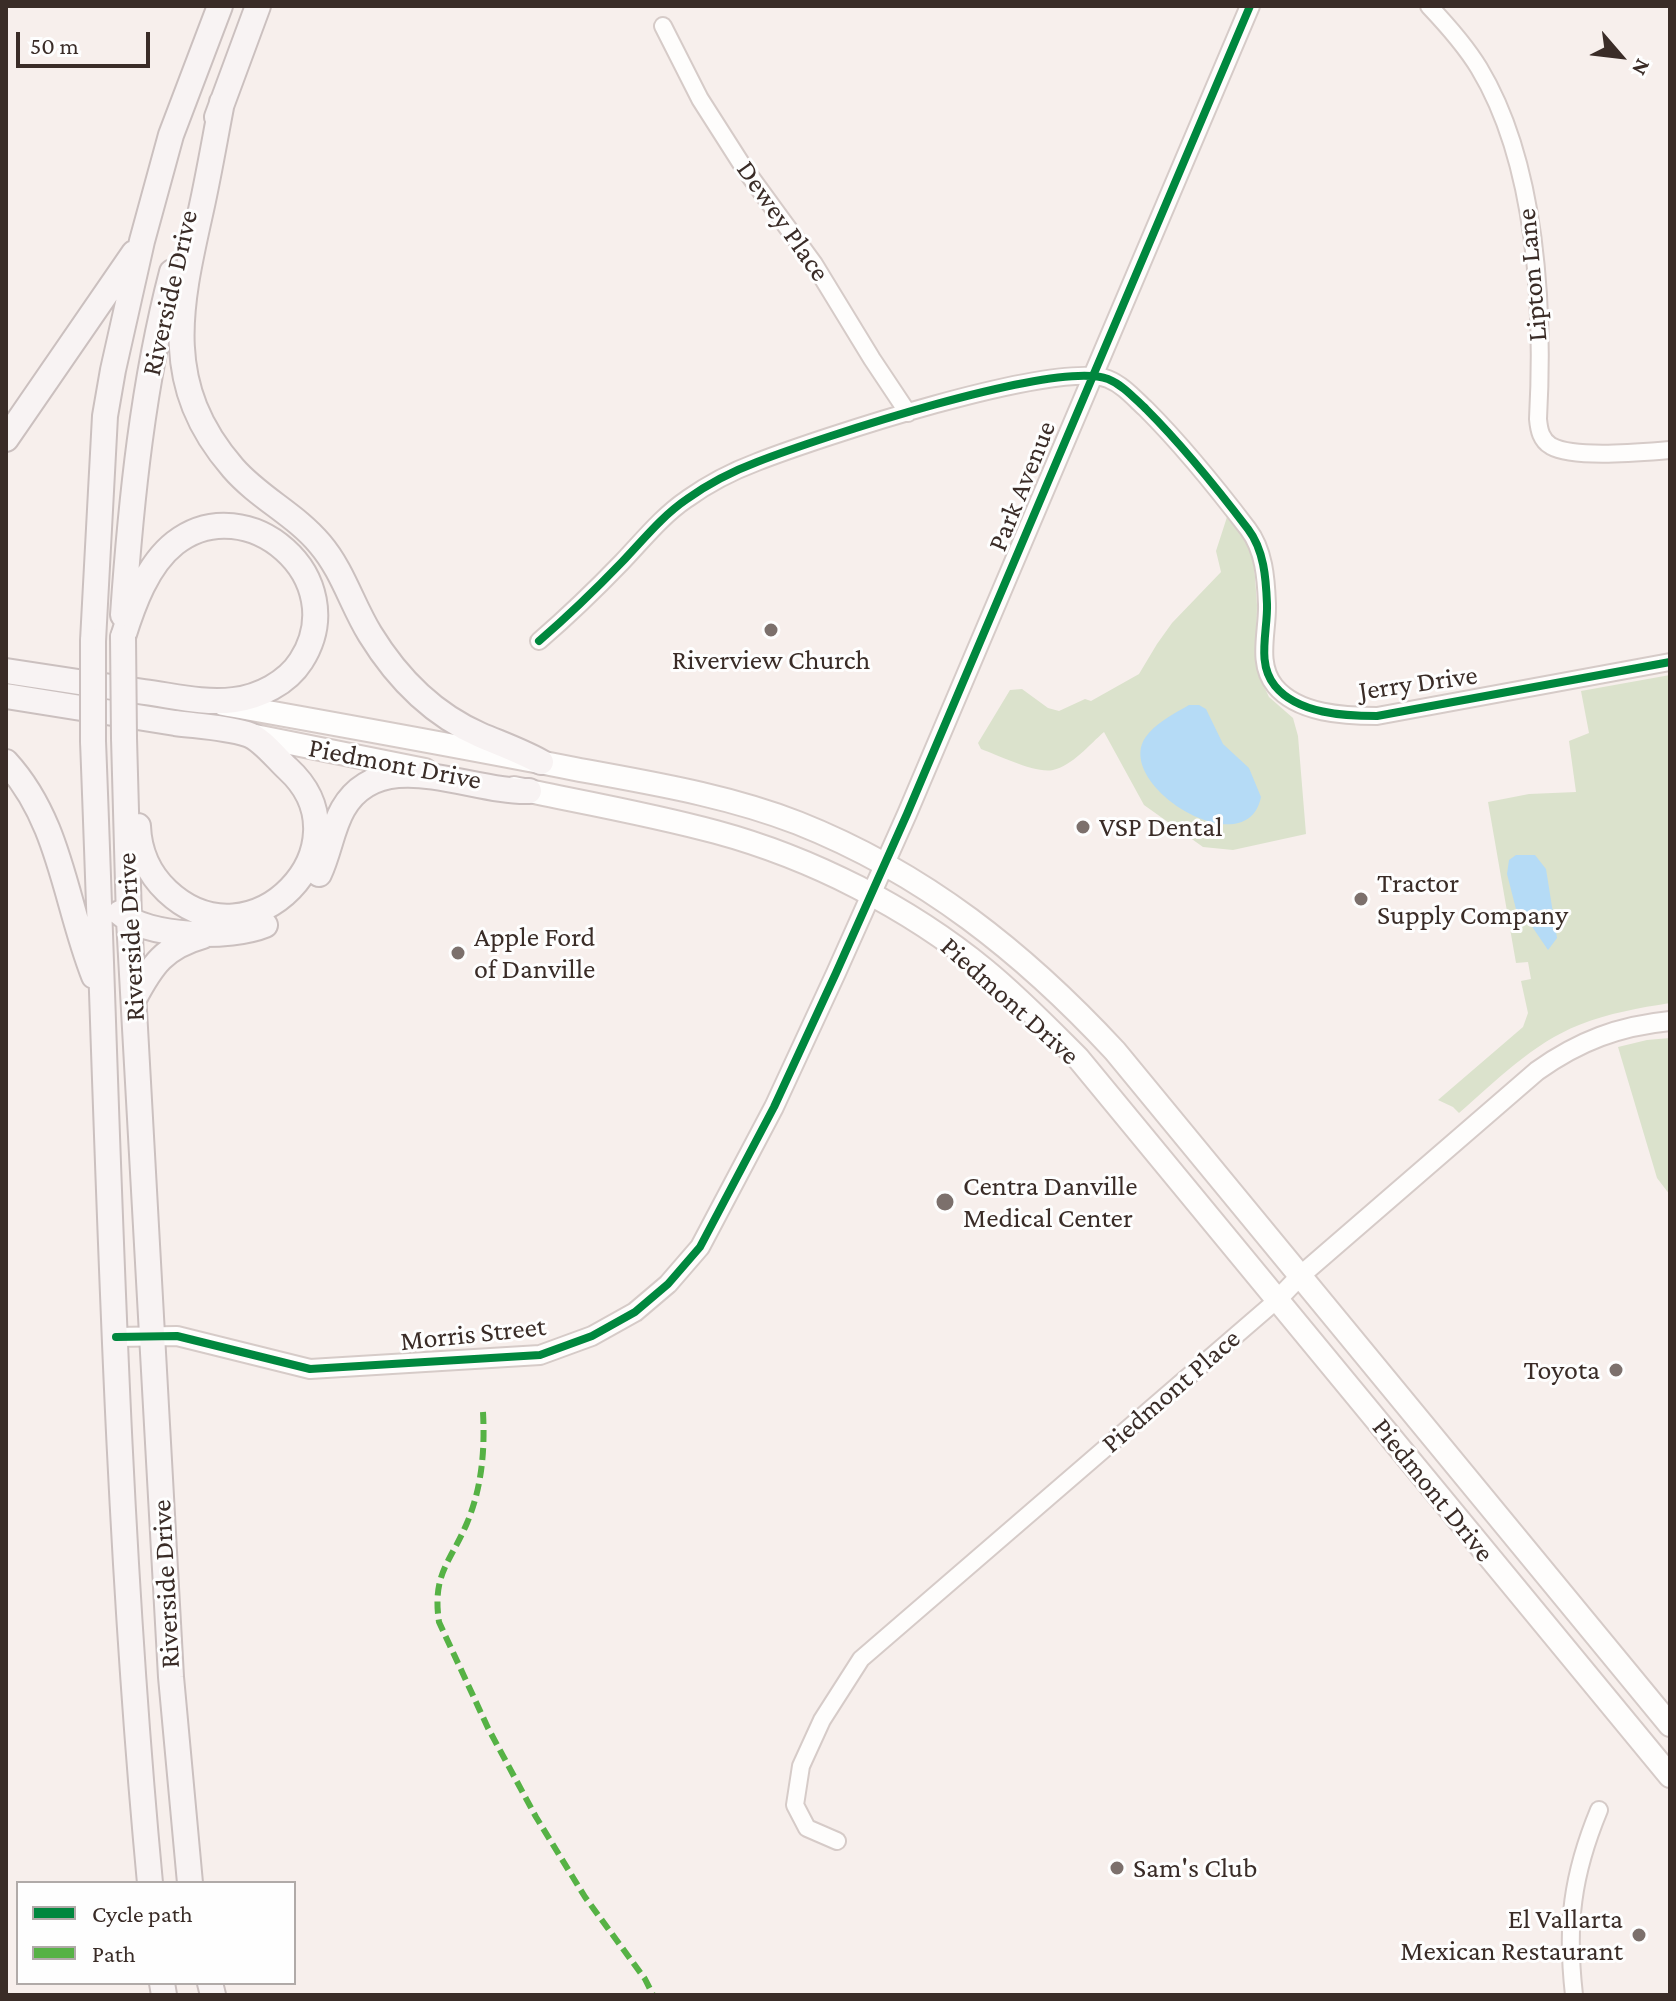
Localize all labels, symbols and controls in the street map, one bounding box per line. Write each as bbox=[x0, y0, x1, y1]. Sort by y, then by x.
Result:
scale bar bbox=[20, 16, 154, 66]
north arrow bbox=[1580, 16, 1660, 96]
text: 50 m bbox=[30, 32, 79, 59]
text: N bbox=[1627, 55, 1656, 80]
street label: Dewey Place bbox=[729, 154, 837, 288]
street label: Riverside Drive bbox=[135, 207, 205, 379]
street label: Lipton Lane bbox=[1509, 207, 1555, 343]
street label: Park Avenue bbox=[981, 416, 1063, 556]
marker: Riverview Church bbox=[762, 621, 780, 639]
place label: Riverview Church bbox=[672, 643, 870, 677]
street label: Jerry Drive bbox=[1356, 658, 1480, 708]
street label: Piedmont Drive bbox=[306, 731, 484, 797]
place label: VSP Dental bbox=[1099, 810, 1223, 844]
marker: VSP Dental bbox=[1074, 818, 1092, 836]
street label: Riverside Drive bbox=[110, 852, 152, 1022]
place label: Tractor Supply Company bbox=[1377, 866, 1568, 932]
marker: Tractor Supply Company bbox=[1352, 890, 1370, 908]
place label: Apple Ford of Danville bbox=[474, 920, 595, 986]
street label: Piedmont Drive bbox=[934, 930, 1086, 1072]
marker: Apple Ford of Danville bbox=[449, 944, 467, 962]
place label: Centra Danville Medical Center bbox=[963, 1169, 1138, 1235]
marker: Centra Danville Medical Center bbox=[934, 1191, 956, 1213]
street label: Morris Street bbox=[399, 1310, 547, 1358]
street label: Piedmont Place bbox=[1095, 1322, 1247, 1460]
place label: Toyota bbox=[1523, 1353, 1600, 1387]
marker: Toyota bbox=[1607, 1361, 1625, 1379]
street label: Piedmont Drive bbox=[1365, 1411, 1501, 1569]
street label: Riverside Drive bbox=[145, 1499, 187, 1669]
place label: Sam's Club bbox=[1133, 1851, 1257, 1885]
marker: Sam's Club bbox=[1108, 1859, 1126, 1877]
legend bbox=[16, 1881, 296, 1985]
text: Cycle path bbox=[92, 1900, 193, 1927]
place label: El Vallarta Mexican Restaurant bbox=[1400, 1902, 1623, 1968]
marker: El Vallarta Mexican Restaurant bbox=[1630, 1926, 1648, 1944]
text: Path bbox=[92, 1940, 136, 1967]

